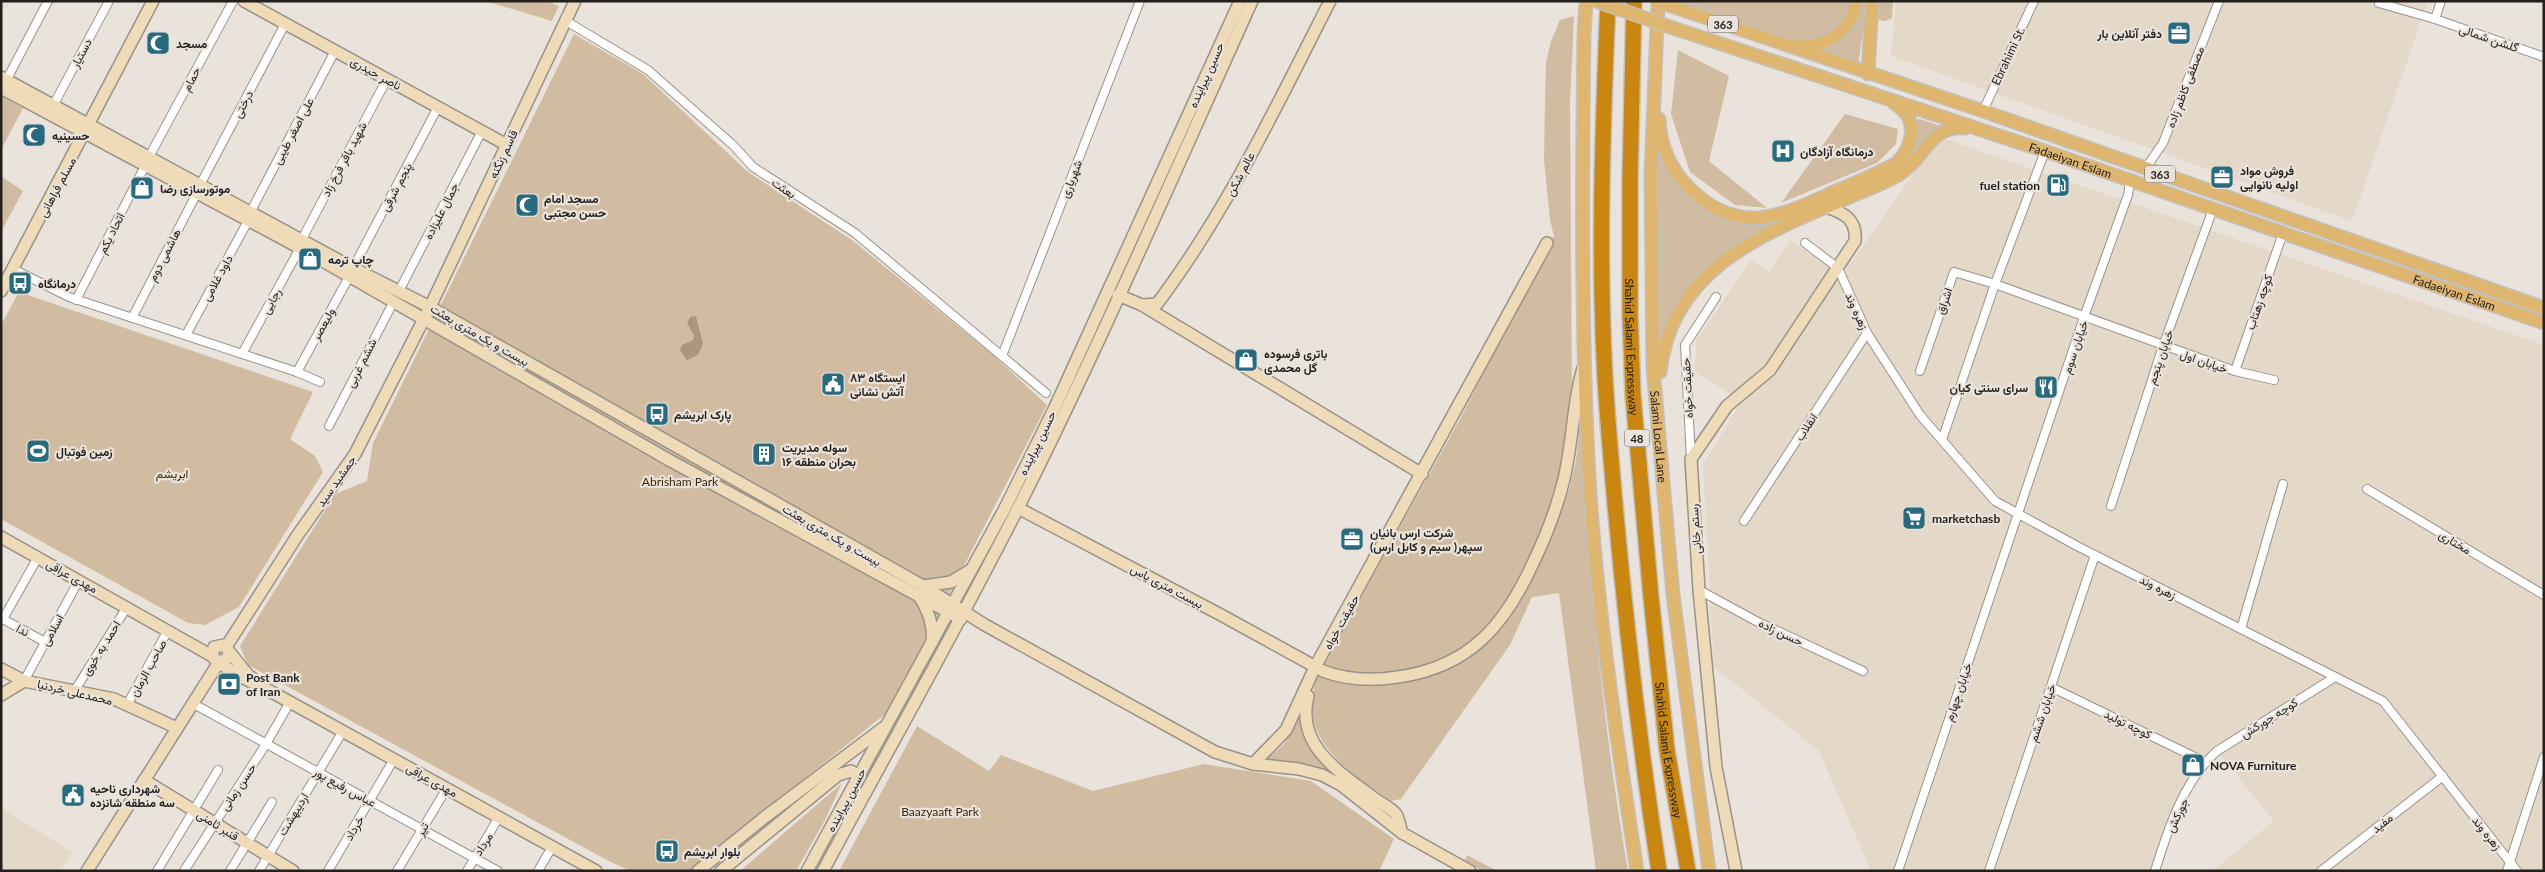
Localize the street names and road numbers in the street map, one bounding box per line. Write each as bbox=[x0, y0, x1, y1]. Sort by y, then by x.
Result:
road number: 363 bbox=[1708, 15, 1738, 32]
street label: گلشن شمالی bbox=[2457, 21, 2521, 56]
street label: Ebrahimi St. bbox=[1988, 24, 2028, 88]
street label: دستیار bbox=[67, 36, 96, 72]
street label: حسین پیراینده bbox=[1185, 40, 1228, 110]
street label: مصطفی کاظم زاده bbox=[2163, 44, 2208, 130]
street label: ناصر حیدری bbox=[348, 53, 404, 94]
street label: حمام bbox=[178, 64, 204, 94]
street label: درختی bbox=[230, 87, 257, 121]
street label: علی اصغر طیبی bbox=[269, 95, 318, 167]
street label: شهید باقر فرخ زاد bbox=[318, 119, 372, 200]
street label: قاسم زنگنه bbox=[485, 127, 522, 181]
street label: Fadaeiyan Eslam bbox=[2027, 139, 2114, 181]
street label: عالم شکن bbox=[1222, 149, 1259, 199]
street label: مسلم فراهانی bbox=[35, 154, 80, 220]
street label: شهریاری bbox=[1057, 158, 1086, 200]
street label: پنجم شرقی bbox=[377, 160, 416, 214]
road number: 363 bbox=[2145, 165, 2175, 182]
street label: بعثت bbox=[769, 175, 799, 201]
street label: جمال علیزاده bbox=[420, 180, 463, 242]
street label: اتحاد یکم bbox=[94, 210, 129, 256]
street label: هاشمی دوم bbox=[144, 226, 185, 284]
street label: داود غلامی bbox=[198, 252, 237, 304]
street label: Fadaeiyan Eslam bbox=[2411, 271, 2498, 313]
street label: کوچه زهتاب bbox=[2243, 272, 2276, 332]
street label: Shahid Salami Expressway bbox=[1623, 278, 1642, 417]
street label: رجایی bbox=[258, 285, 285, 317]
street label: اشراق bbox=[1932, 286, 1956, 317]
street label: زهره وند bbox=[1841, 290, 1872, 332]
street label: بیست و یک متری بعثت bbox=[427, 301, 532, 370]
street label: ولیعصر bbox=[307, 305, 339, 344]
street label: خیابان سوم bbox=[2059, 318, 2092, 376]
street label: خیابان پنجم bbox=[2144, 328, 2177, 387]
street label: ششم غربی bbox=[342, 336, 381, 391]
street label: خیابان اول bbox=[2178, 346, 2230, 377]
street label: حقیقت خواه bbox=[1678, 357, 1697, 419]
street label: Salami Local Lane bbox=[1648, 390, 1671, 483]
street label: حسین پیراینده bbox=[1015, 408, 1060, 478]
street label: انقلاب bbox=[1792, 410, 1820, 444]
road number: 48 bbox=[1624, 429, 1650, 446]
street label: جمشید سید bbox=[313, 453, 359, 509]
street label: بیست و یک متری بعثت bbox=[779, 501, 884, 570]
street label: رستم خانی bbox=[1686, 503, 1705, 554]
street label: مختاری bbox=[2436, 527, 2474, 558]
street label: مهدی عراقی bbox=[43, 556, 100, 597]
street label: بیست متری یاس bbox=[1128, 561, 1206, 612]
street label: زهره وند bbox=[2137, 571, 2179, 603]
street label: حقیقت خواه bbox=[1320, 592, 1363, 652]
street label: اسلامی bbox=[37, 612, 68, 649]
street label: حسن زاده bbox=[1756, 615, 1806, 650]
street label: احمد به خوی bbox=[78, 618, 125, 679]
street label: ندا bbox=[14, 620, 32, 640]
street label: صاحب الزمان bbox=[126, 637, 171, 700]
street label: خیابان چهارم bbox=[1941, 661, 1976, 724]
street label: محمدعلی خردنیا bbox=[35, 676, 114, 709]
street label: Shahid Salami Expressway bbox=[1652, 681, 1686, 820]
street label: خیابان ششم bbox=[2025, 682, 2060, 744]
street label: کوچه جورکش bbox=[2238, 695, 2301, 742]
street label: کوچه تولید bbox=[2101, 706, 2154, 743]
street label: حسن زمانی bbox=[217, 760, 260, 814]
street label: مهدی عراقی bbox=[403, 760, 460, 801]
street label: عباس رفیع پور bbox=[309, 763, 379, 812]
street label: حسین پیراینده bbox=[823, 766, 870, 835]
street label: اردیبهشت bbox=[275, 790, 312, 838]
street label: جورکش bbox=[2162, 795, 2193, 835]
street label: قنبر ثامنی bbox=[194, 806, 242, 845]
street label: مفید bbox=[2368, 810, 2396, 836]
street label: خرداد bbox=[341, 813, 368, 844]
street label: زهره وند bbox=[2468, 813, 2505, 854]
street label: تیر bbox=[412, 819, 433, 840]
street label: مرداد bbox=[470, 830, 497, 859]

